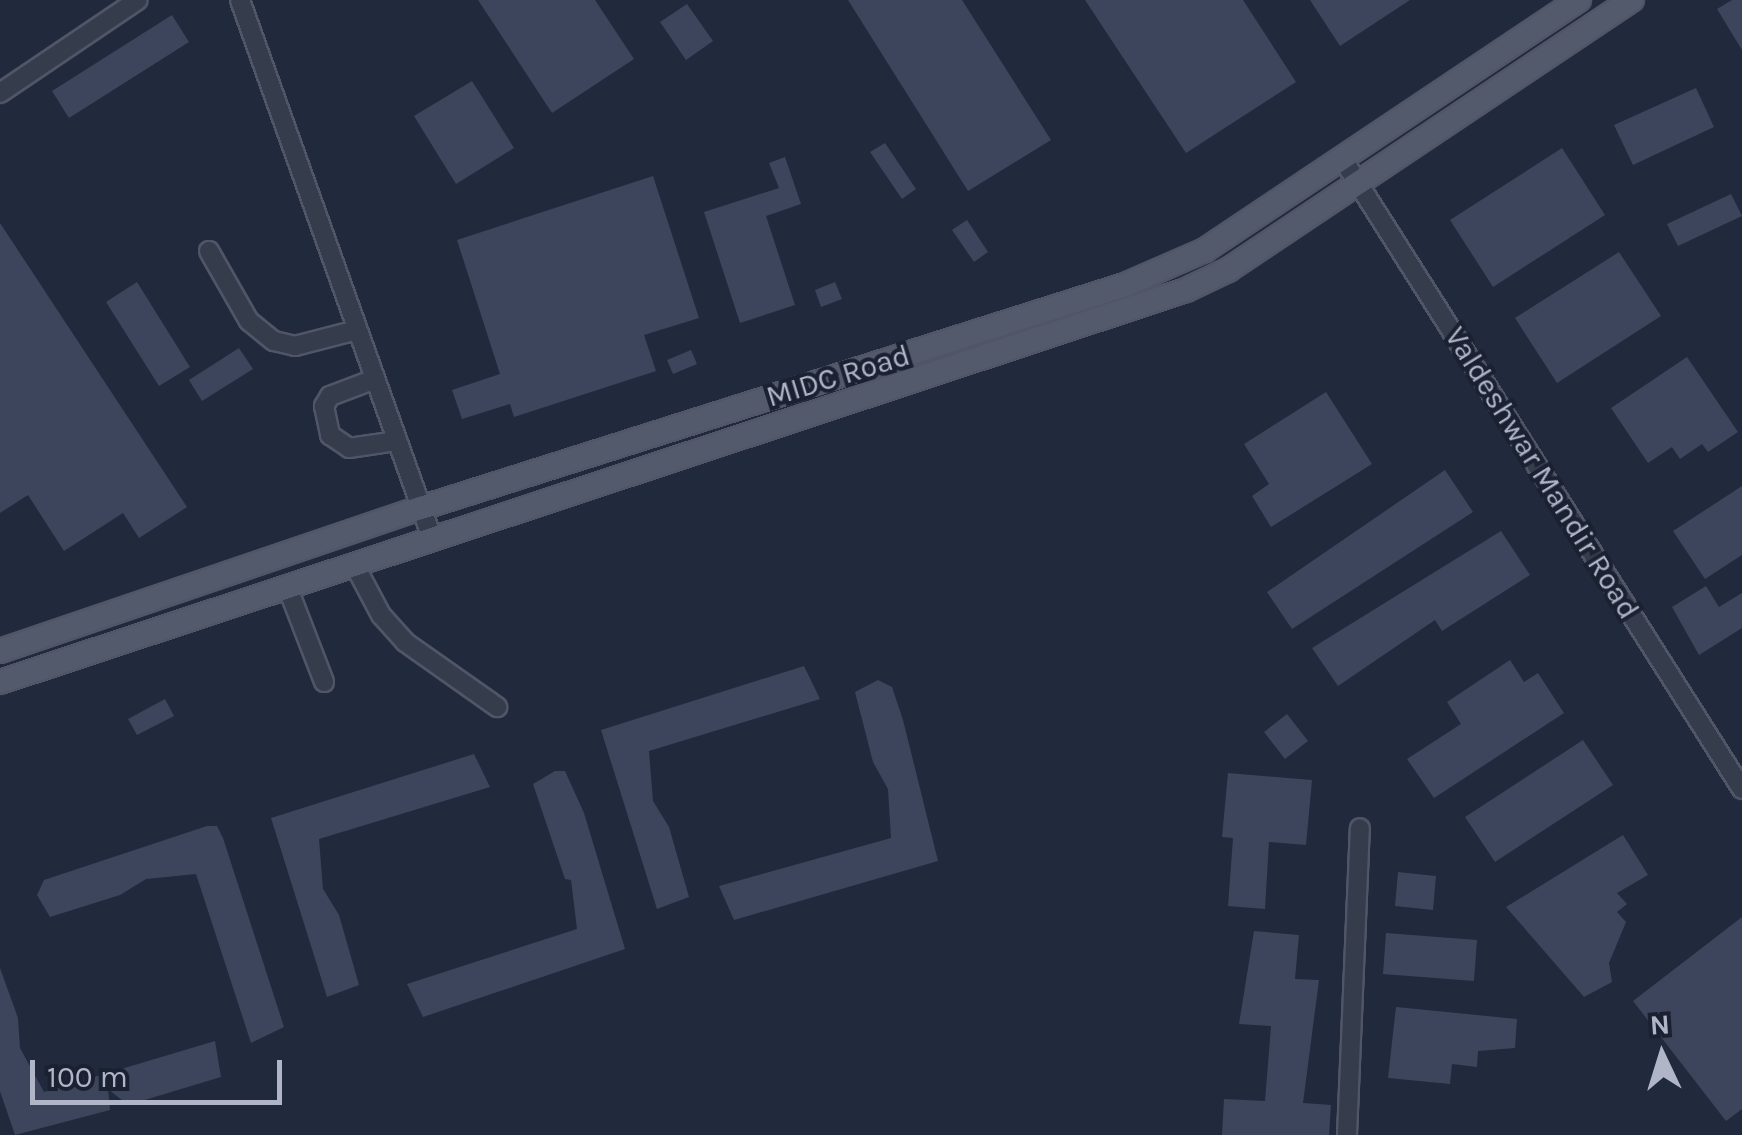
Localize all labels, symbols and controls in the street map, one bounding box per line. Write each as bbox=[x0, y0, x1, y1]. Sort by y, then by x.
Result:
street label: Valdeshwar Mandir Road bbox=[1437, 320, 1647, 626]
street label: MIDC Road bbox=[762, 337, 914, 415]
north arrow bbox=[1612, 1005, 1712, 1105]
text: N bbox=[1649, 1007, 1671, 1042]
scale bar bbox=[35, 1040, 288, 1102]
text: 100 m bbox=[47, 1059, 128, 1095]

